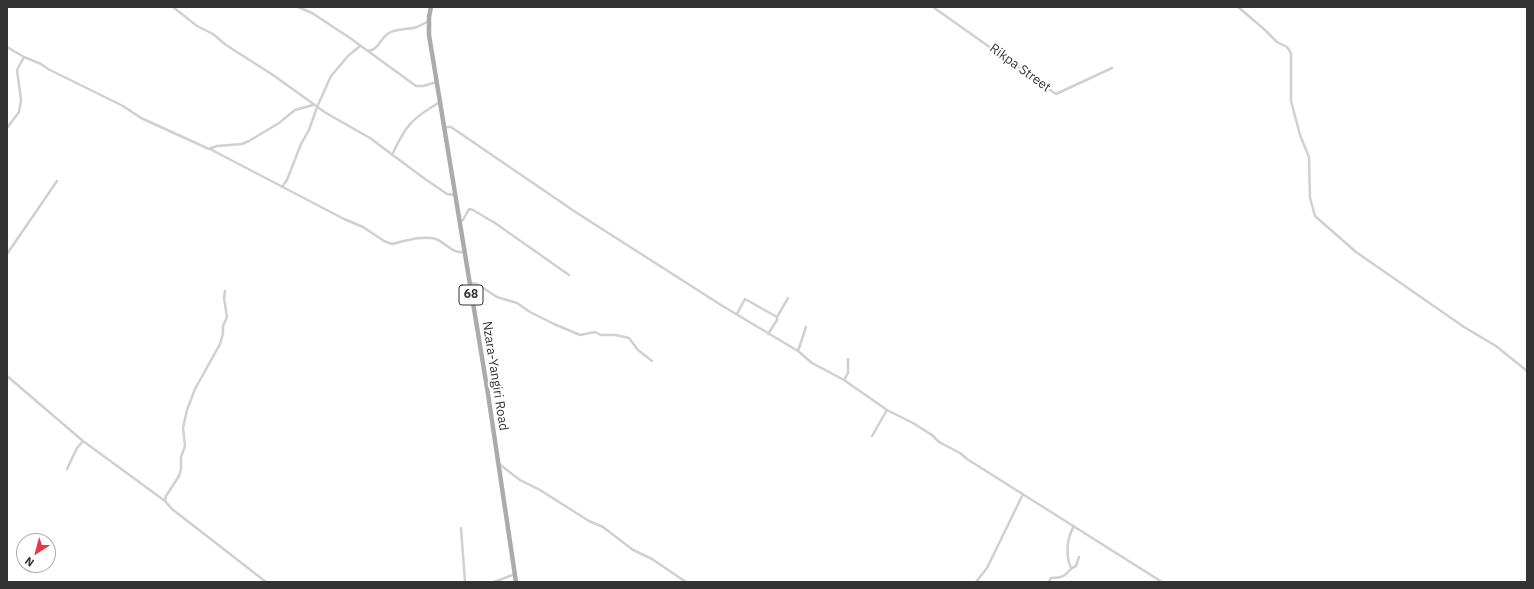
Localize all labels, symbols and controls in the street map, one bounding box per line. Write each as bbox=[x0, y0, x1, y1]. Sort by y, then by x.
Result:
street label: Rikpa Street bbox=[986, 41, 1054, 95]
road number: 68 bbox=[459, 285, 483, 305]
street label: Nzara-Yangiri Road bbox=[479, 320, 511, 432]
north arrow bbox=[16, 533, 56, 573]
text: N bbox=[22, 554, 37, 570]

